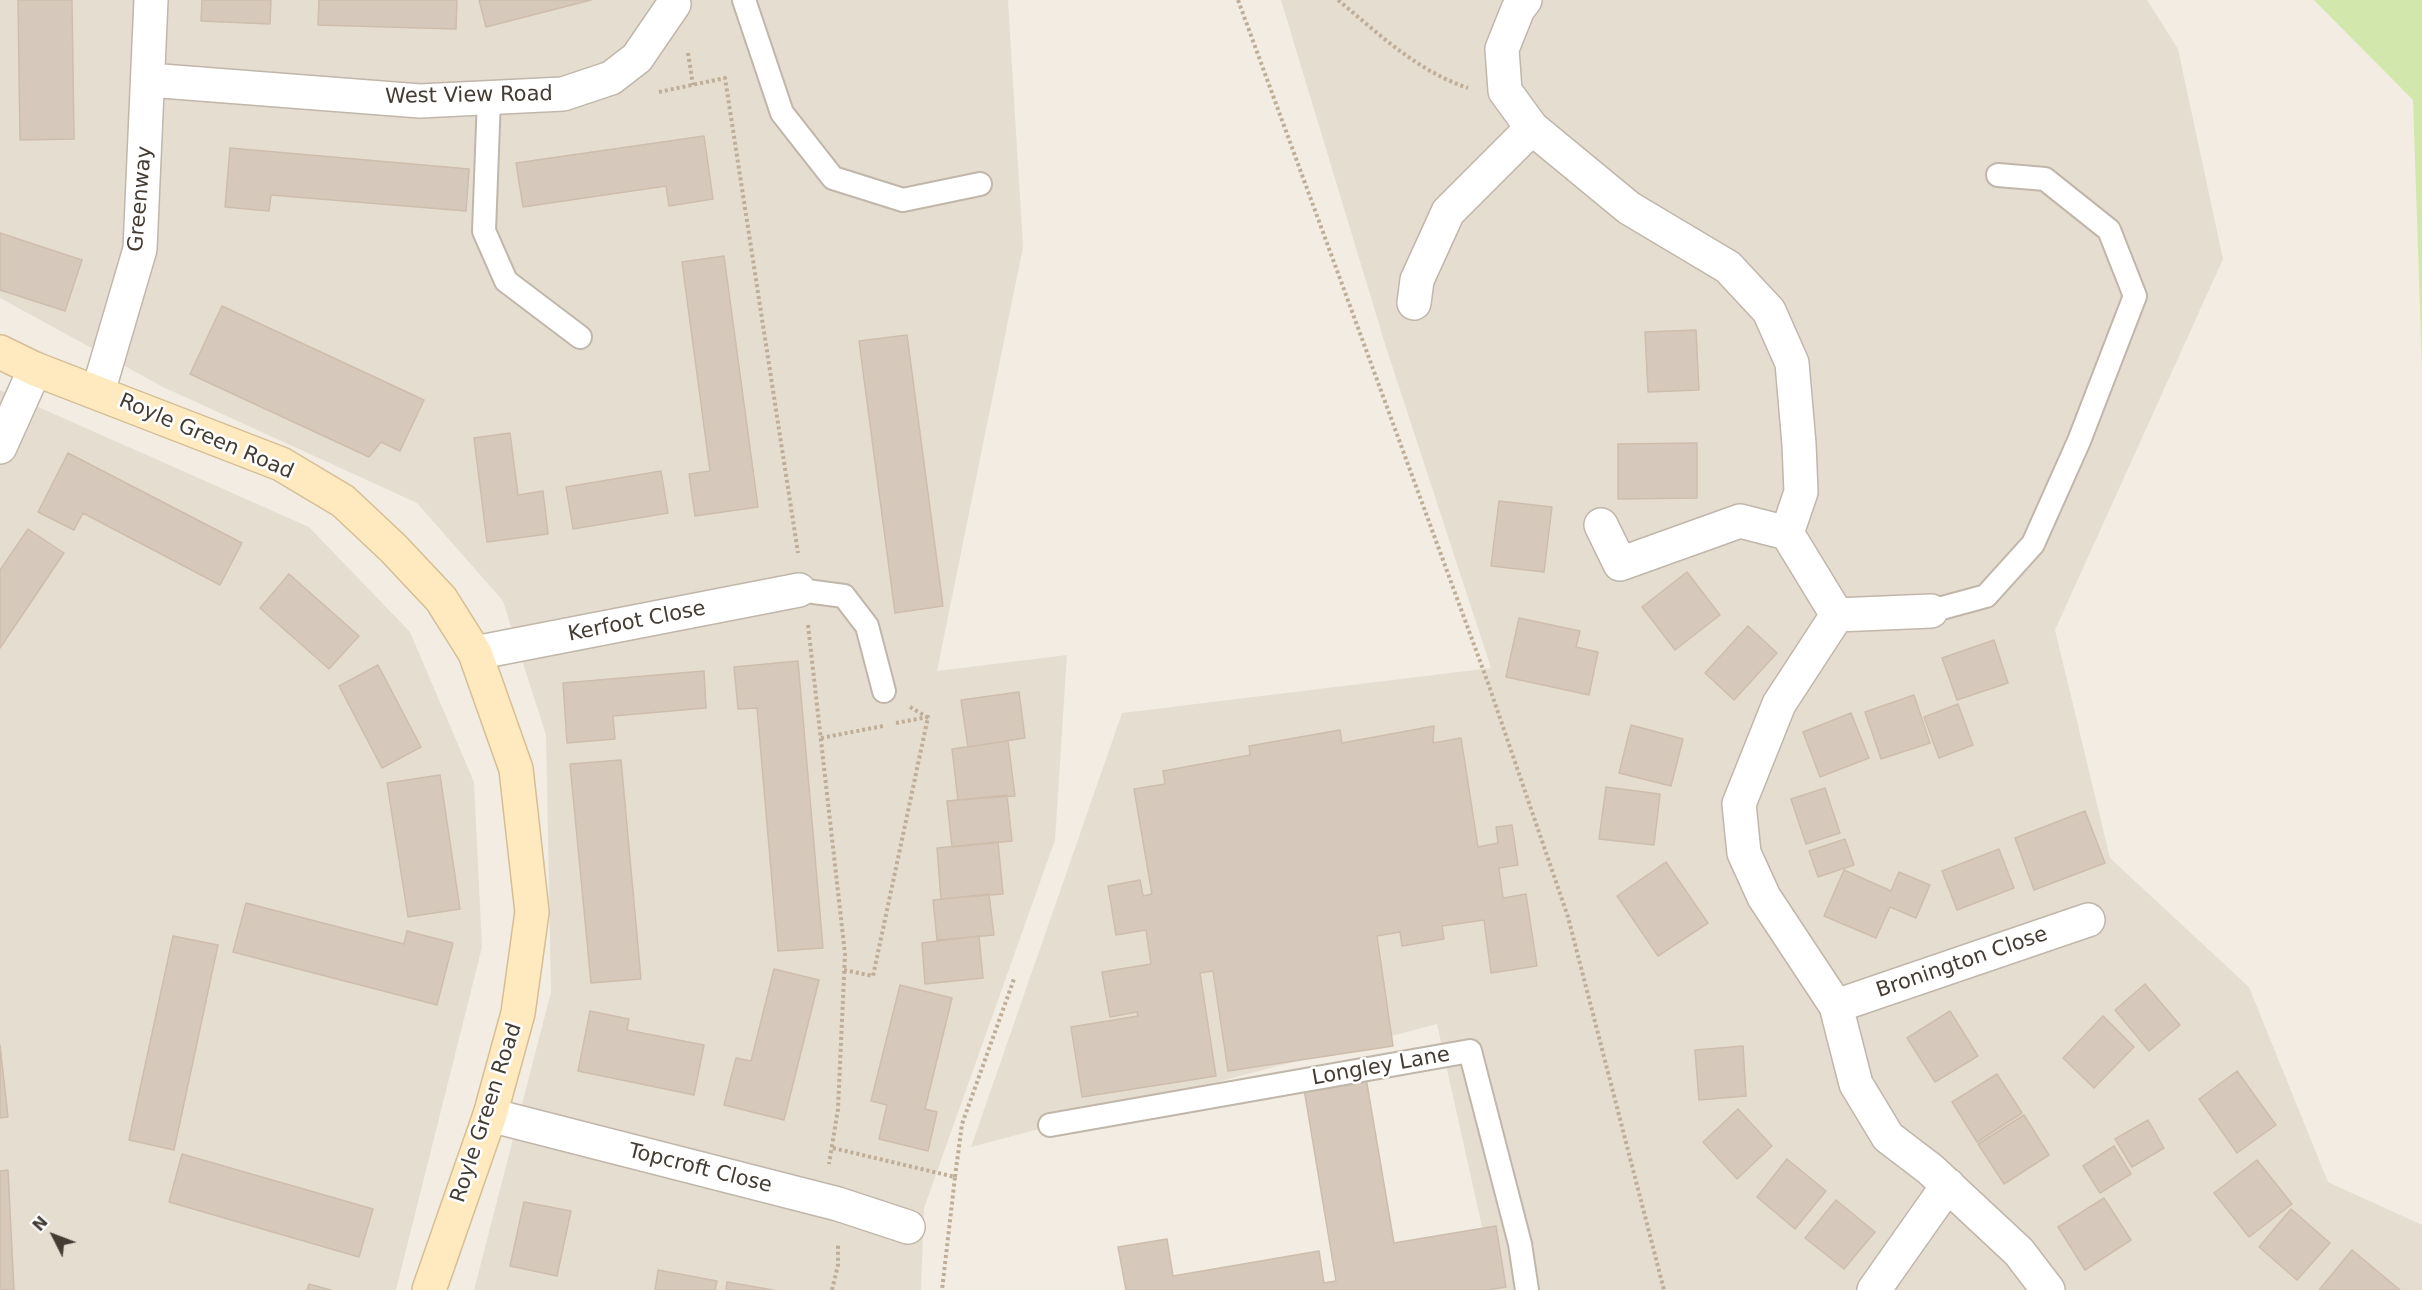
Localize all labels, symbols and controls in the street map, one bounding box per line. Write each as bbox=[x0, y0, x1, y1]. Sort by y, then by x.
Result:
street label: West View Road bbox=[385, 82, 553, 110]
street label: Greenway bbox=[124, 145, 158, 253]
street label: Royle Green Road bbox=[115, 389, 297, 485]
street label: Kerfoot Close bbox=[566, 596, 708, 648]
street label: Bronington Close bbox=[1873, 922, 2051, 1004]
street label: Royle Green Road bbox=[446, 1020, 528, 1206]
street label: Longley Lane bbox=[1310, 1042, 1452, 1092]
street label: Topcroft Close bbox=[626, 1139, 774, 1199]
north arrow bbox=[24, 1206, 84, 1266]
text: N bbox=[29, 1212, 52, 1235]

